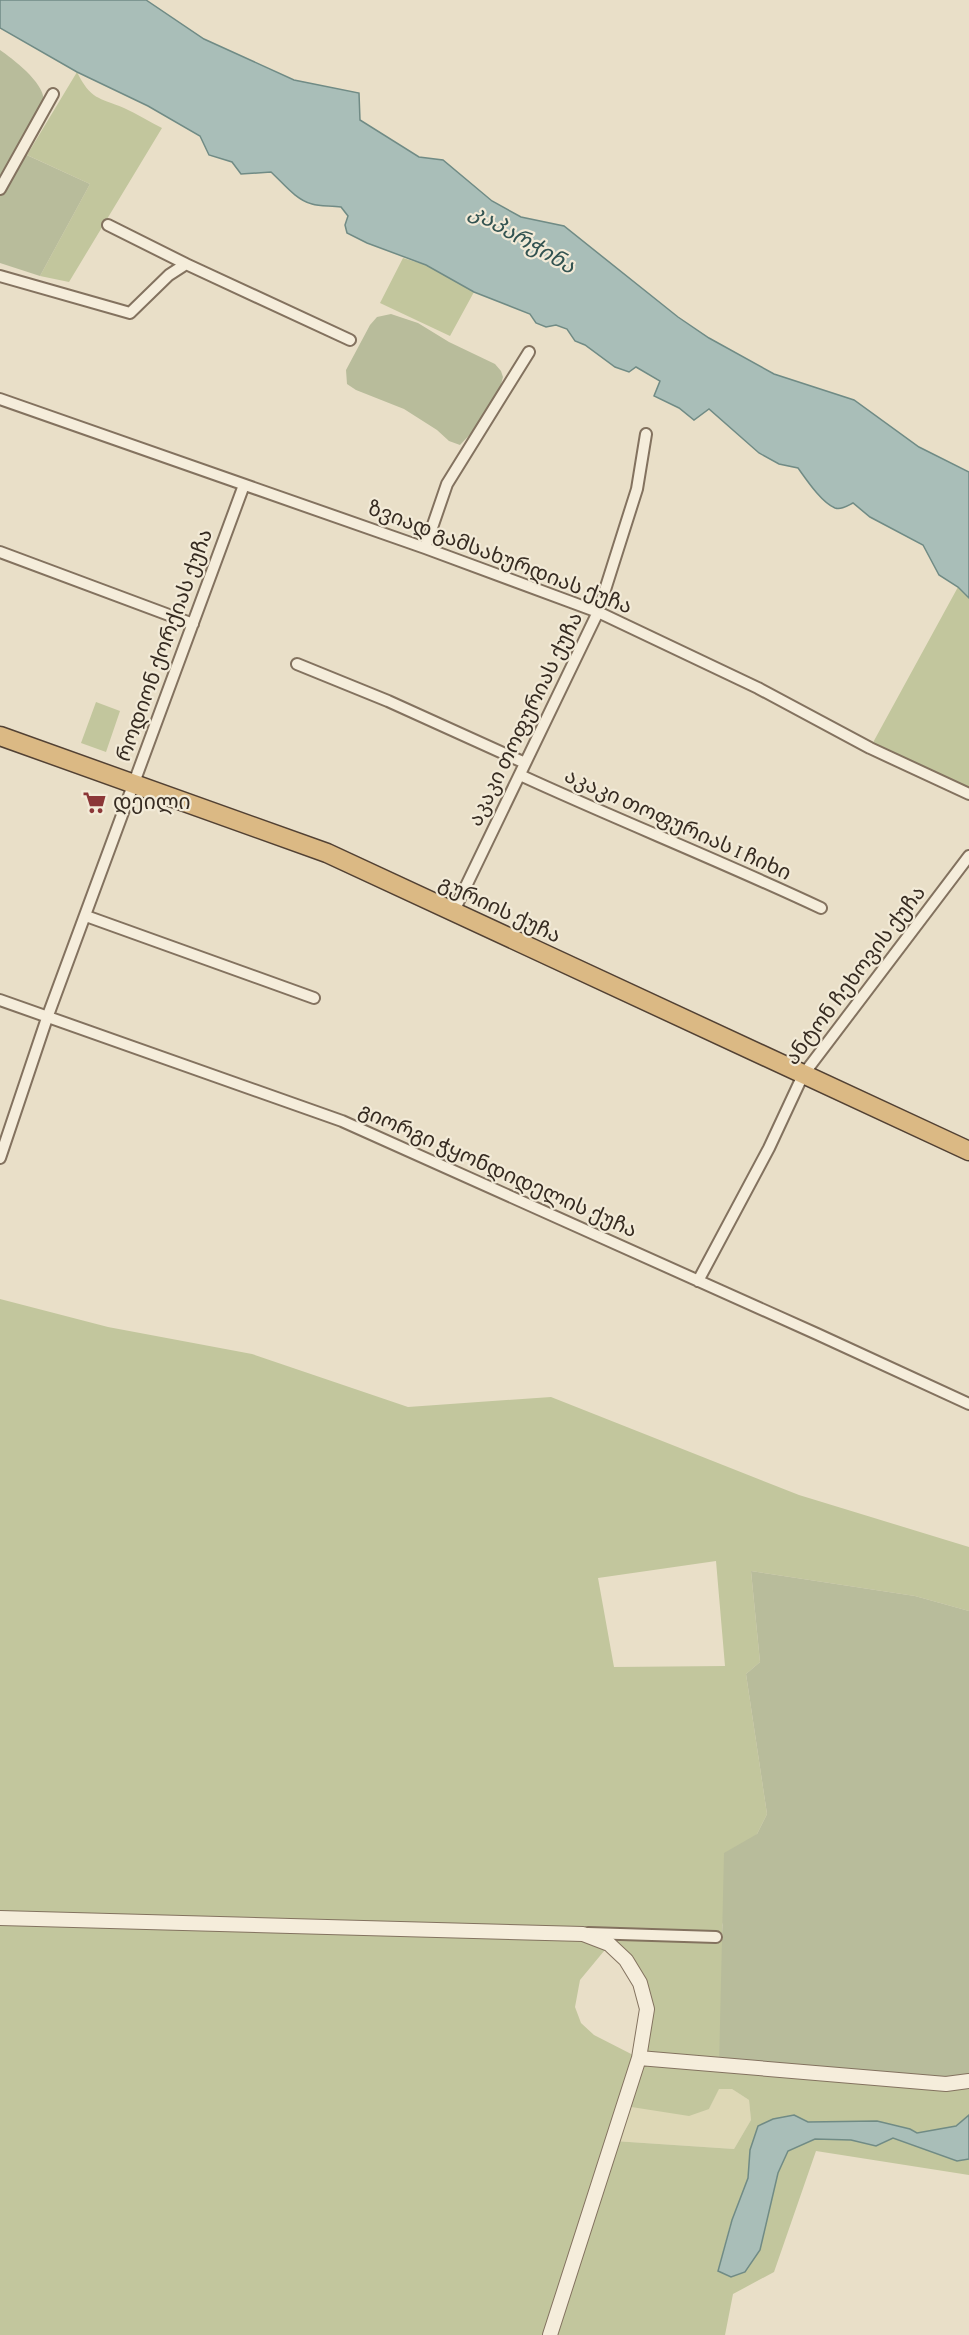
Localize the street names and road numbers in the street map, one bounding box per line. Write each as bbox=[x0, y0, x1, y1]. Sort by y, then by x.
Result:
street label: ზვიად გამსახურდიას ქუჩა bbox=[364, 495, 636, 620]
street label: როდიონ ქორქიას ქუჩა bbox=[111, 526, 218, 765]
street label: აკაკი თოფურიას ქუჩა bbox=[463, 608, 587, 830]
street label: აკაკი თოფურიას I ჩიხი bbox=[561, 763, 795, 885]
street label: გურიის ქუჩა bbox=[435, 870, 565, 948]
street label: ანტონ ჩეხოვის ქუჩა bbox=[780, 881, 930, 1069]
street label: გიორგი ჭყონდიდელის ქუჩა bbox=[355, 1098, 641, 1243]

